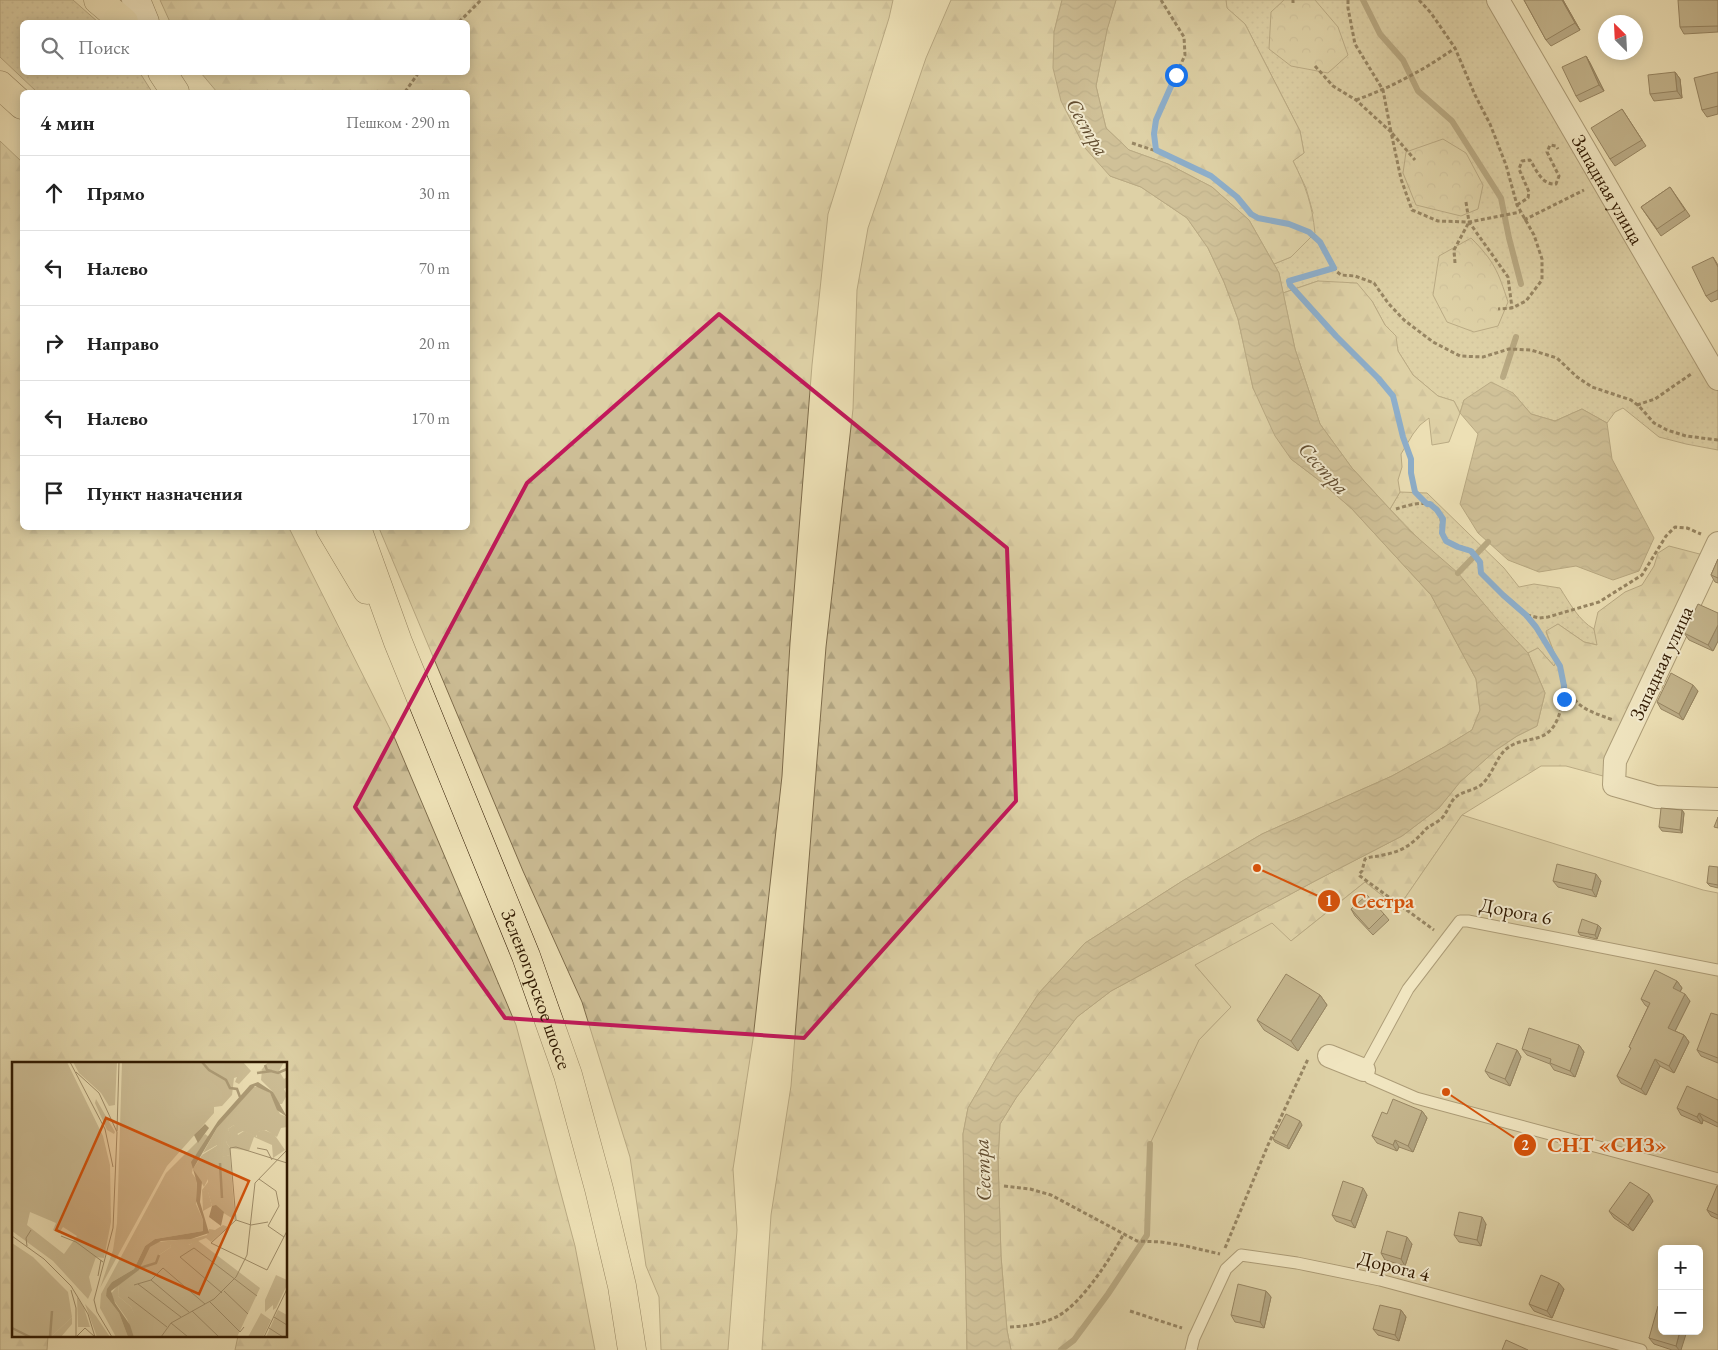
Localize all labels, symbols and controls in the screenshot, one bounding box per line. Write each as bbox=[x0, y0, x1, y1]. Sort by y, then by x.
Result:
north arrow bbox=[1598, 15, 1643, 60]
search box bbox=[20, 20, 470, 75]
icon: search bbox=[38, 34, 66, 62]
text: Поиск bbox=[78, 35, 130, 60]
route start bbox=[1165, 64, 1188, 87]
water label: Сестра bbox=[1060, 93, 1116, 161]
text: 4 мин bbox=[40, 109, 95, 136]
text: Пешком · 290 m bbox=[346, 112, 450, 133]
street label: Западная улица bbox=[1566, 130, 1650, 249]
icon: ahead bbox=[40, 179, 68, 207]
text: Прямо bbox=[87, 181, 145, 206]
text: 30 m bbox=[419, 183, 450, 204]
icon: left bbox=[40, 254, 68, 282]
text: Налево bbox=[87, 256, 148, 281]
text: 70 m bbox=[419, 258, 450, 279]
icon: right bbox=[40, 329, 68, 357]
text: Направо bbox=[87, 331, 159, 356]
text: 20 m bbox=[419, 333, 450, 354]
icon: left bbox=[40, 404, 68, 432]
text: Налево bbox=[87, 406, 148, 431]
text: 170 m bbox=[411, 408, 450, 429]
water label: Сестра bbox=[1293, 436, 1355, 500]
icon: arrive bbox=[40, 479, 68, 507]
text: Пункт назначения bbox=[87, 481, 243, 506]
street label: Западная улица bbox=[1623, 602, 1699, 724]
route end bbox=[1553, 688, 1576, 711]
callout: Сестра bbox=[1317, 883, 1424, 919]
text: Сестра bbox=[1352, 887, 1415, 914]
text: 1 bbox=[1325, 891, 1333, 910]
street label: Дорога 6 bbox=[1478, 891, 1555, 931]
street label: Зеленогорское шоссе bbox=[495, 905, 578, 1073]
inset map bbox=[12, 1062, 288, 1338]
callout: СНТ «СИЗ» bbox=[1512, 1127, 1677, 1163]
text: СНТ «СИЗ» bbox=[1547, 1131, 1667, 1158]
text: 2 bbox=[1521, 1135, 1529, 1154]
water label: Сестра bbox=[967, 1138, 997, 1202]
street label: Дорога 4 bbox=[1355, 1245, 1433, 1288]
map controls bbox=[1658, 1245, 1703, 1335]
button: + bbox=[1658, 1245, 1703, 1290]
button: − bbox=[1658, 1290, 1703, 1335]

